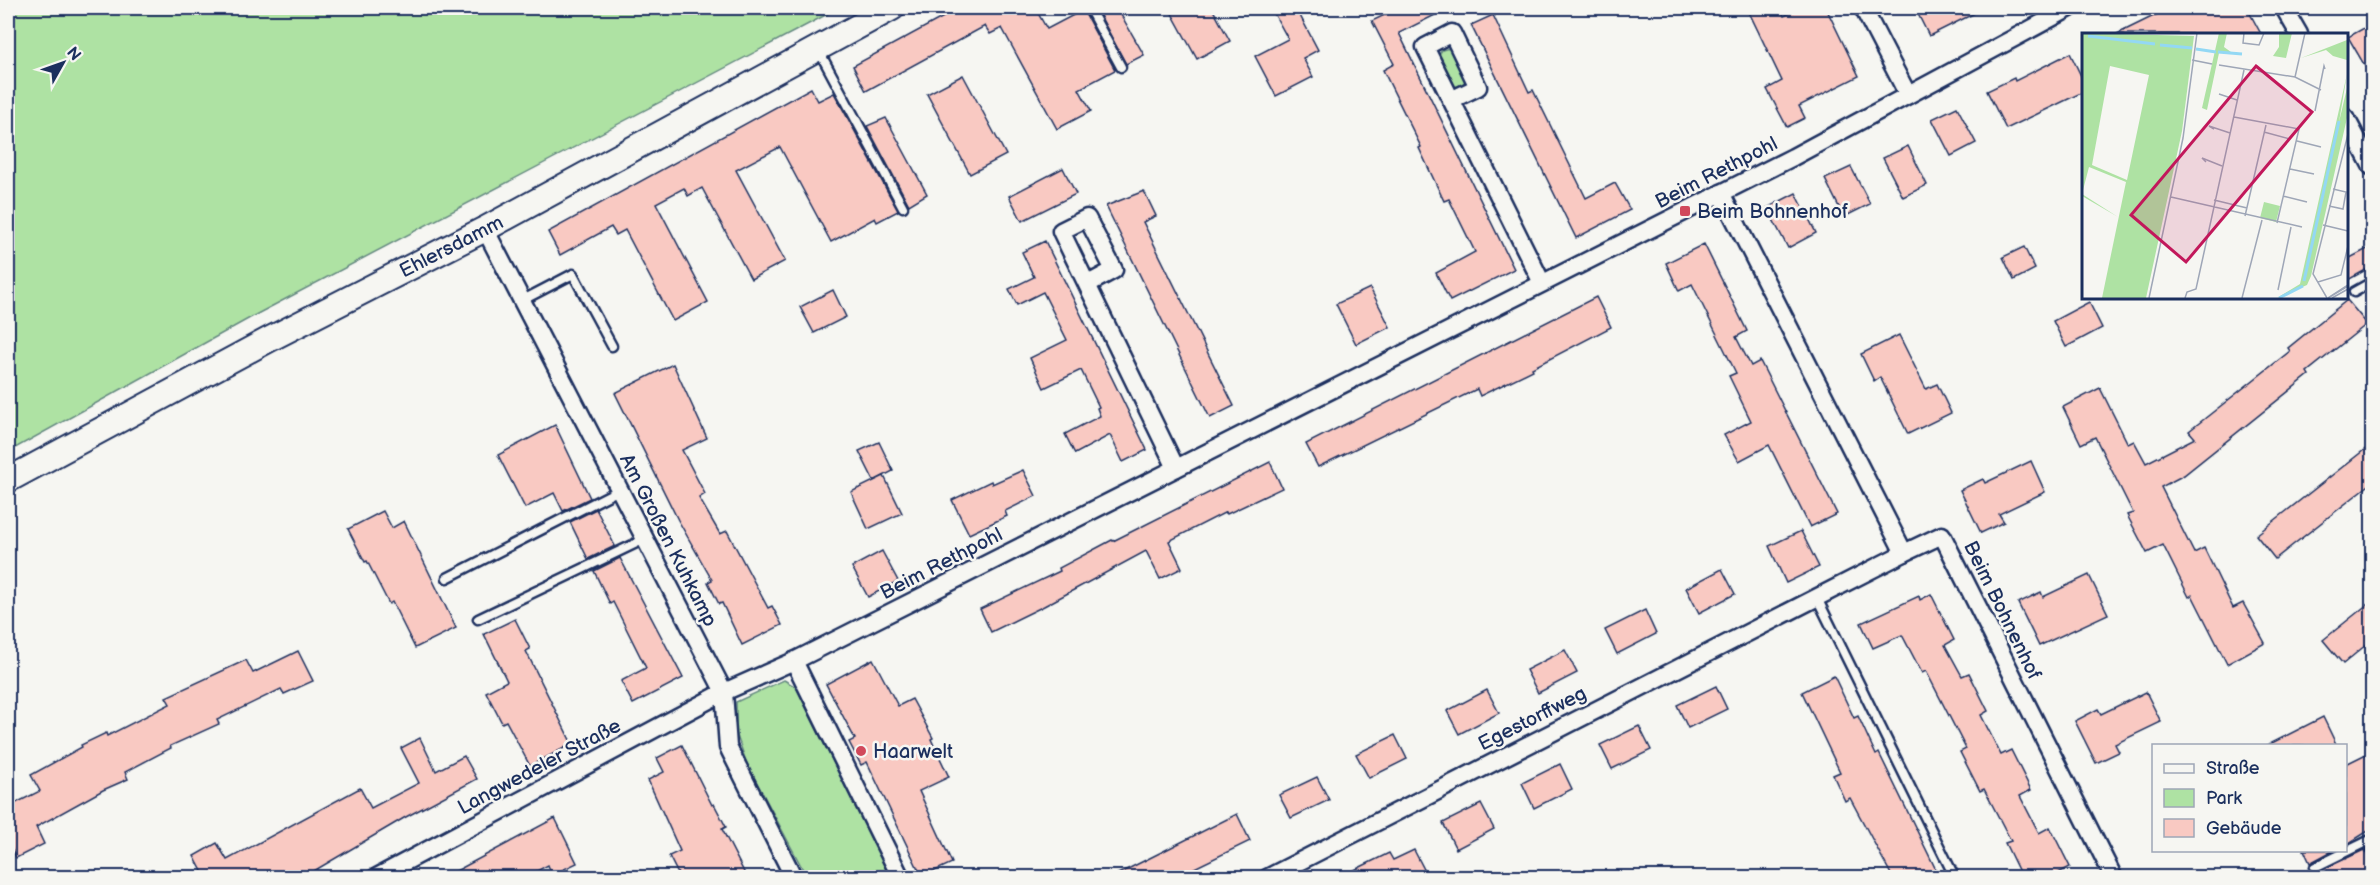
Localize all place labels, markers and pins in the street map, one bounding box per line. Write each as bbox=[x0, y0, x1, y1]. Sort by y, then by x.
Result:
place label: Beim Bohnenhof bbox=[1697, 200, 1848, 224]
marker: Beim Bohnenhof bbox=[1678, 204, 1692, 218]
place label: Haarwelt bbox=[873, 740, 953, 764]
marker: Haarwelt bbox=[854, 744, 868, 758]

